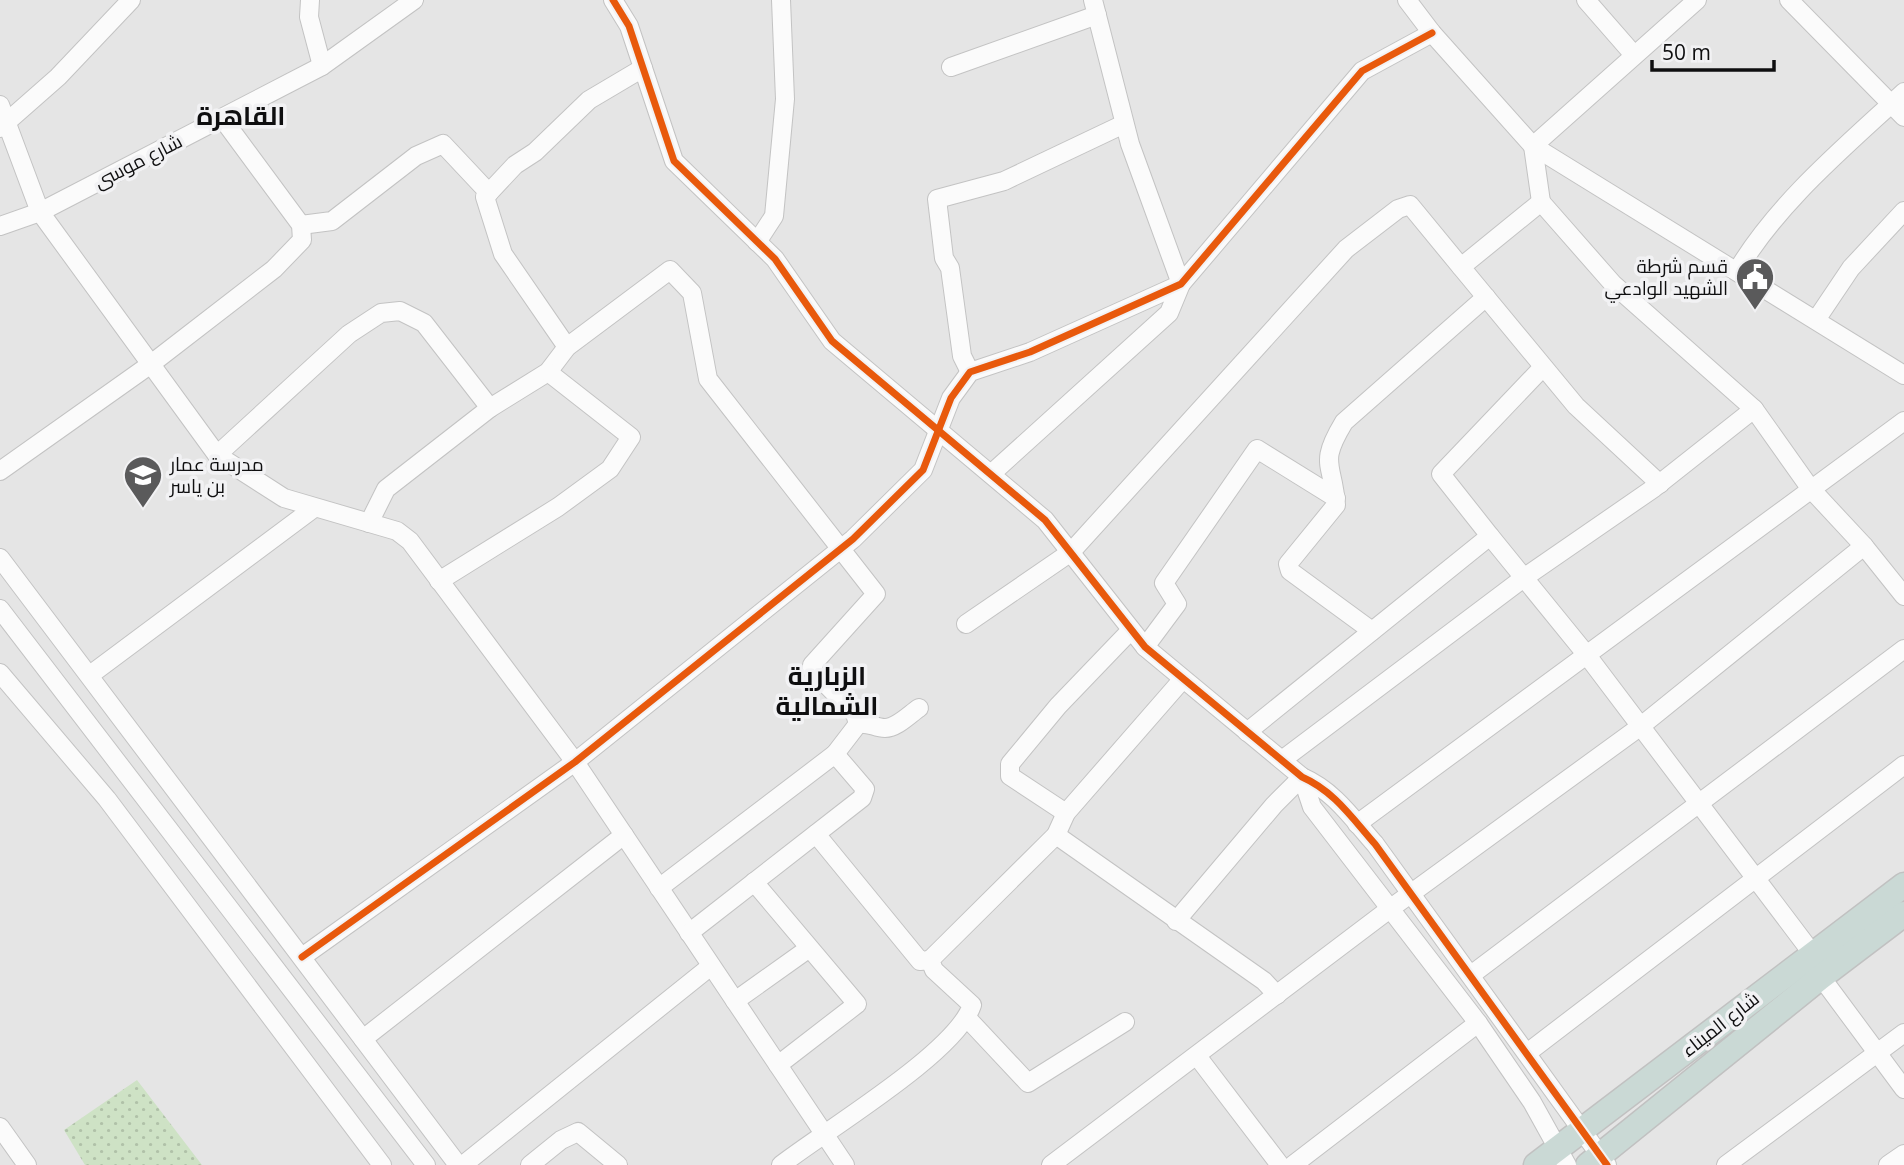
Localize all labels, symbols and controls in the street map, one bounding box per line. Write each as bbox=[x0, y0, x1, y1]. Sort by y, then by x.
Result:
scale bar bbox=[1652, 28, 1774, 72]
text: 50 m bbox=[1662, 38, 1711, 66]
district label: القاهرة bbox=[196, 97, 286, 133]
street label: شارع موسى bbox=[90, 128, 187, 195]
place label: قسم شرطة الشهيد الوادعي bbox=[1604, 253, 1728, 303]
public building icon: قسم شرطة الشهيد الوادعي bbox=[1734, 256, 1776, 311]
place label: مدرسة عمار بن ياسر bbox=[169, 451, 264, 499]
school or university icon: مدرسة عمار بن ياسر bbox=[122, 454, 164, 509]
district label: الزبارية الشمالية bbox=[775, 657, 879, 723]
street label: شارع الميناء bbox=[1676, 985, 1765, 1063]

